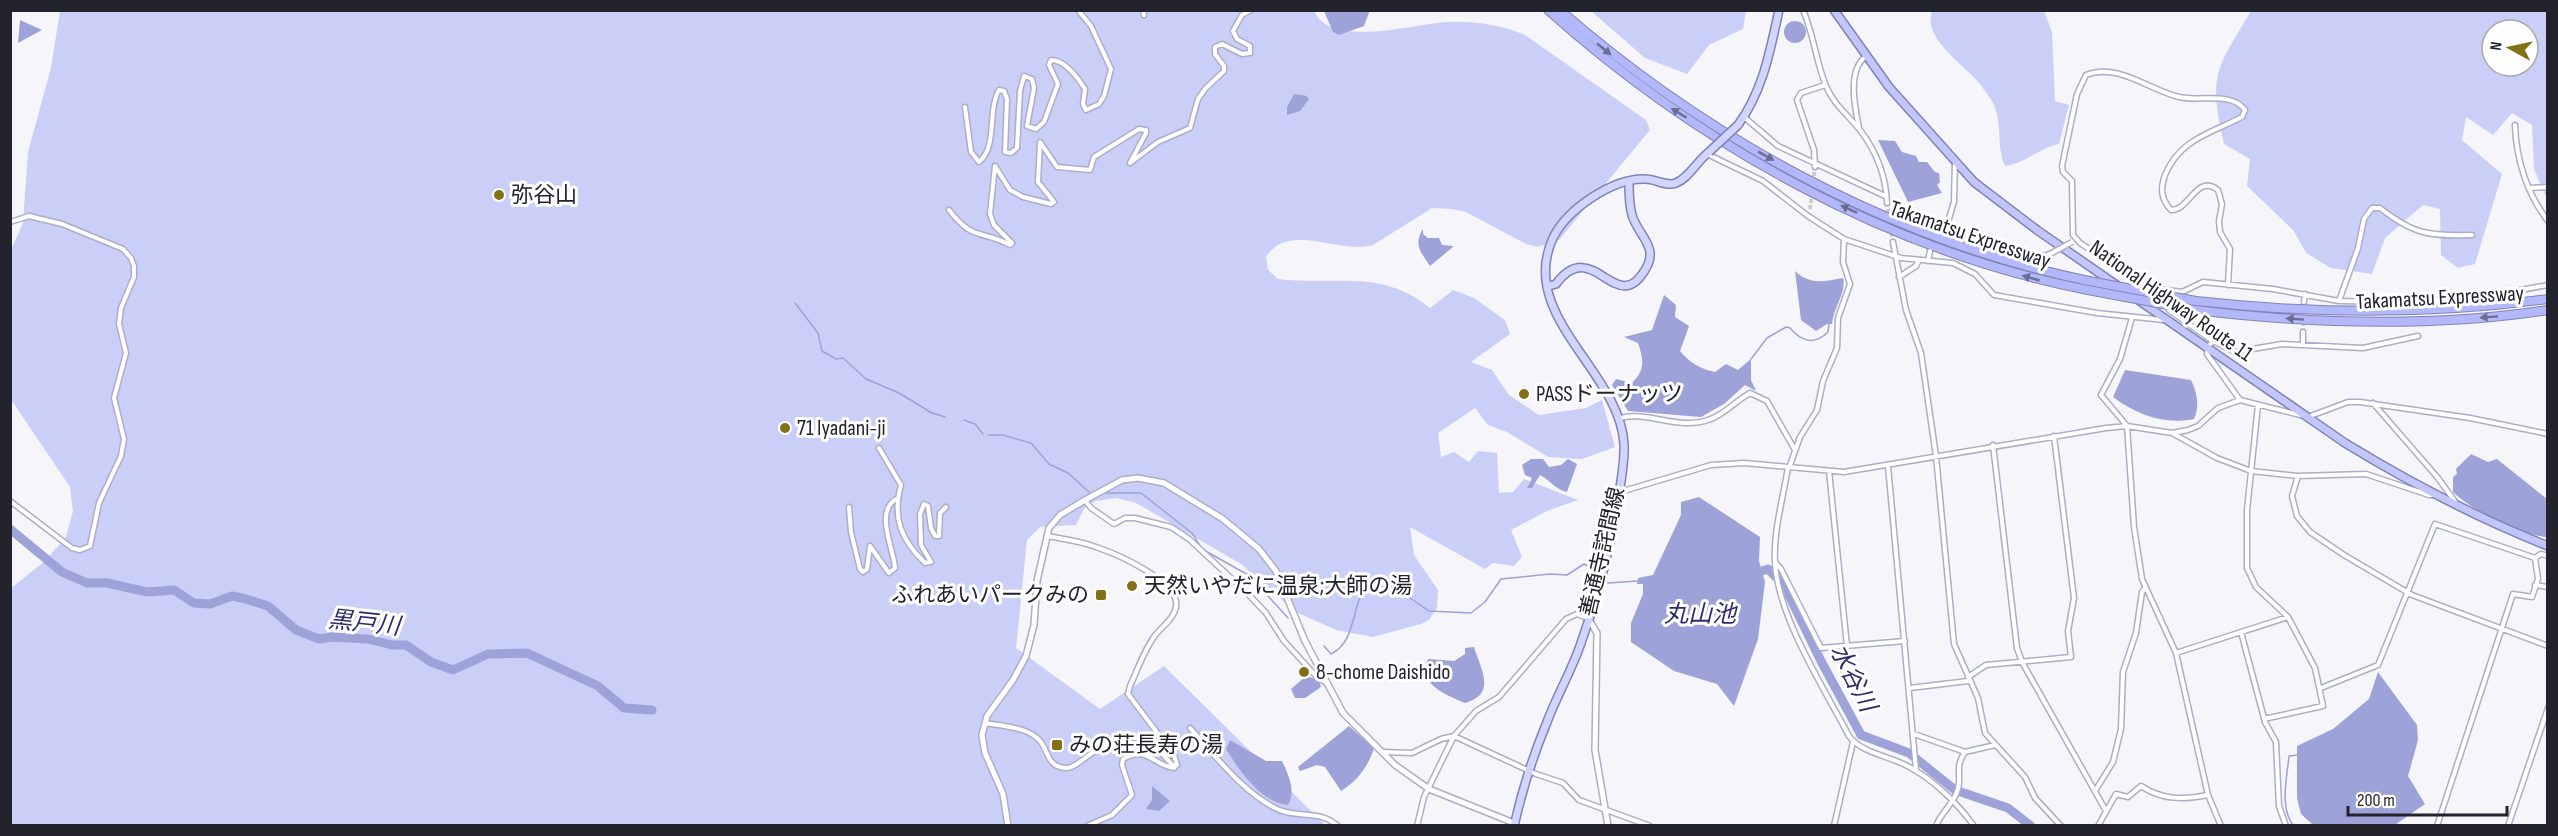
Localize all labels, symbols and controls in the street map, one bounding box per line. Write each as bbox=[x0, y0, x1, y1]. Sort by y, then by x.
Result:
north arrow bbox=[2480, 18, 2540, 78]
text: N bbox=[2487, 41, 2507, 52]
one-way arrow bbox=[1596, 42, 1612, 55]
one-way arrow bbox=[1671, 108, 1687, 119]
one-way arrow bbox=[1758, 151, 1775, 161]
place label: 弥谷山 bbox=[511, 182, 577, 209]
marker: 弥谷山 bbox=[492, 188, 506, 202]
street label: Takamatsu Expressway bbox=[1886, 195, 2054, 275]
one-way arrow bbox=[1840, 204, 1857, 213]
street label: National Highway Route 11 bbox=[2084, 234, 2258, 368]
one-way arrow bbox=[2022, 273, 2040, 282]
street label: Takamatsu Expressway bbox=[2355, 280, 2525, 316]
one-way arrow bbox=[2480, 312, 2499, 321]
one-way arrow bbox=[2285, 315, 2304, 324]
place label: PASSドーナッツ bbox=[1536, 381, 1683, 408]
marker: PASSドーナッツ bbox=[1517, 387, 1531, 401]
place label: 71 Iyadani-ji bbox=[797, 415, 886, 442]
marker: 71 Iyadani-ji bbox=[778, 421, 792, 435]
street label: 善通寺詫間線 bbox=[1575, 485, 1631, 619]
place label: 天然いやだに温泉;大師の湯 bbox=[1144, 573, 1412, 600]
marker: 天然いやだに温泉;大師の湯 bbox=[1125, 579, 1139, 593]
place label: ふれあいパークみの bbox=[891, 582, 1089, 609]
marker: ふれあいパークみの bbox=[1094, 588, 1108, 602]
water label: 丸山池 bbox=[1664, 600, 1738, 629]
water label: 黒戸川 bbox=[327, 605, 404, 641]
water label: 水谷川 bbox=[1824, 639, 1884, 719]
place label: 8-chome Daishido bbox=[1316, 659, 1451, 686]
marker: 8-chome Daishido bbox=[1297, 665, 1311, 679]
place label: みの荘長寿の湯 bbox=[1069, 732, 1223, 759]
marker: みの荘長寿の湯 bbox=[1050, 738, 1064, 752]
scale bar bbox=[2348, 779, 2507, 817]
text: 200 m bbox=[2357, 790, 2395, 811]

